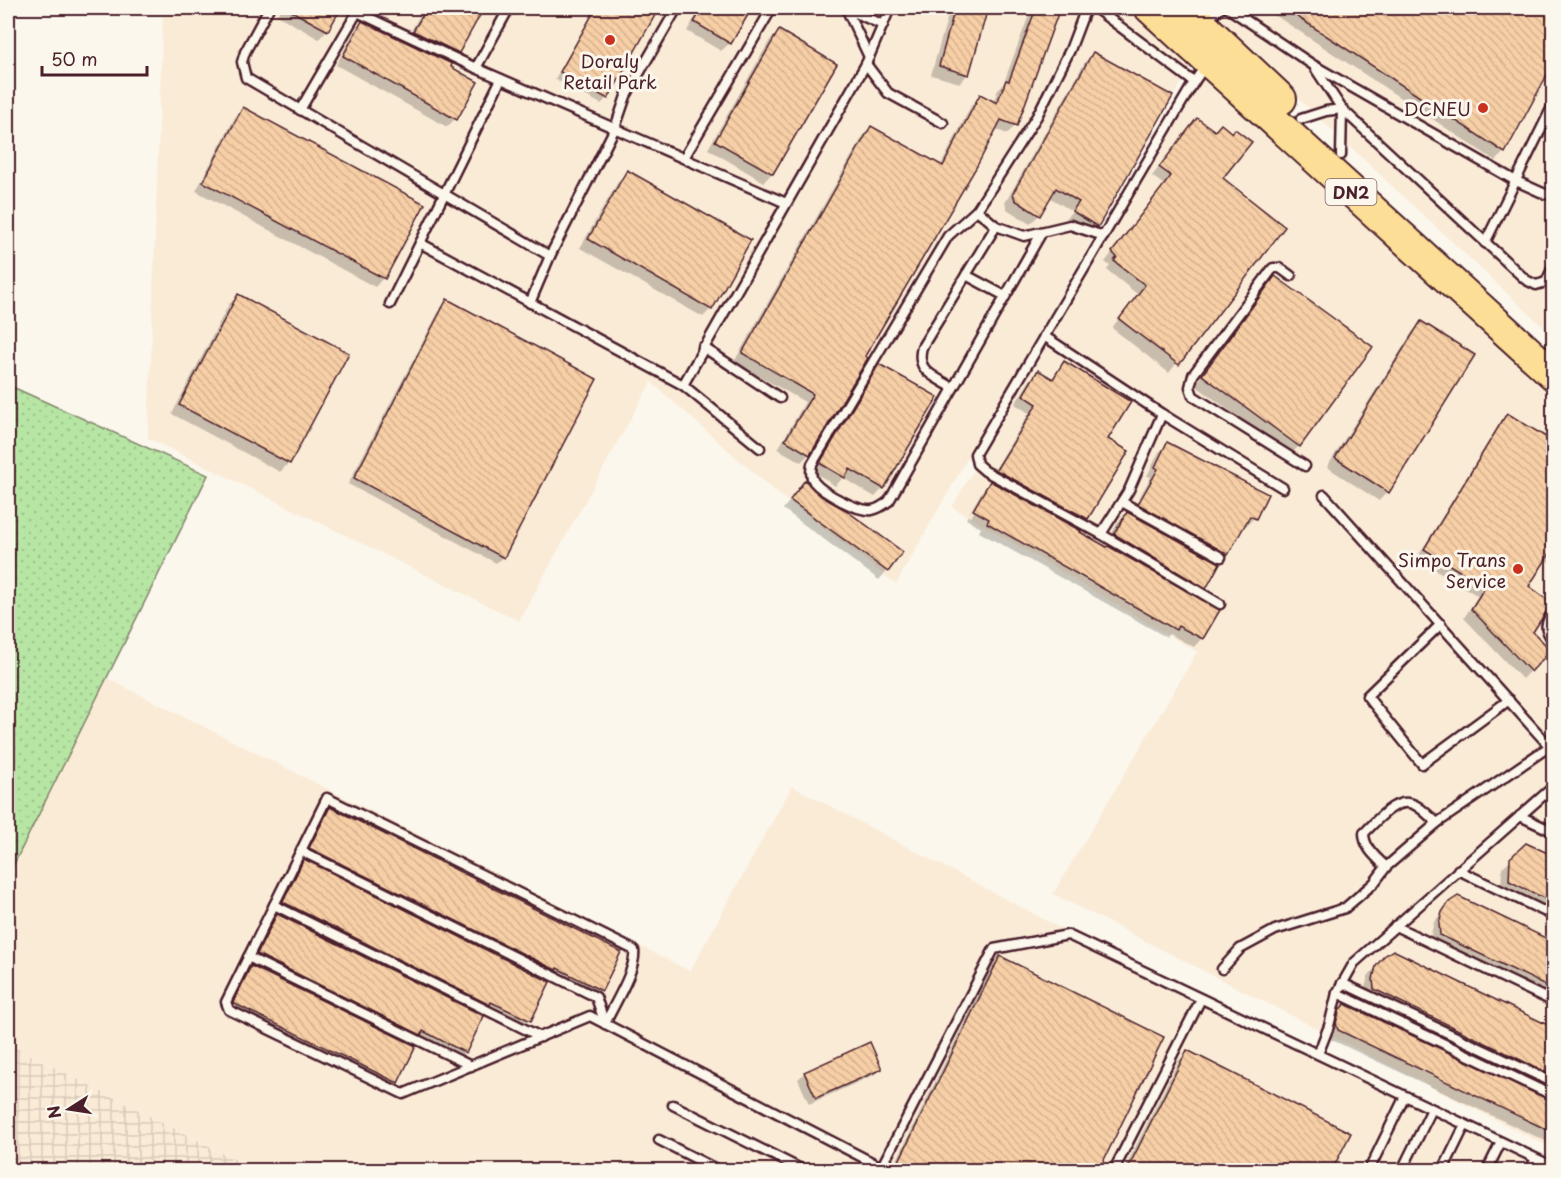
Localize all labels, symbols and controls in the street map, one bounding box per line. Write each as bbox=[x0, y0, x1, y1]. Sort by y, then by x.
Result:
marker: Doraly Retail Park bbox=[603, 33, 617, 47]
scale bar bbox=[42, 39, 147, 77]
text: 50 m bbox=[51, 45, 98, 72]
place label: Doraly Retail Park bbox=[563, 47, 657, 95]
place label: DCNEU bbox=[1404, 95, 1471, 122]
marker: DCNEU bbox=[1476, 101, 1490, 115]
road number: DN2 bbox=[1326, 179, 1376, 205]
place label: Simpo Trans Service bbox=[1398, 546, 1506, 594]
marker: Simpo Trans Service bbox=[1511, 562, 1525, 576]
north arrow bbox=[39, 1079, 99, 1139]
text: N bbox=[40, 1104, 66, 1121]

